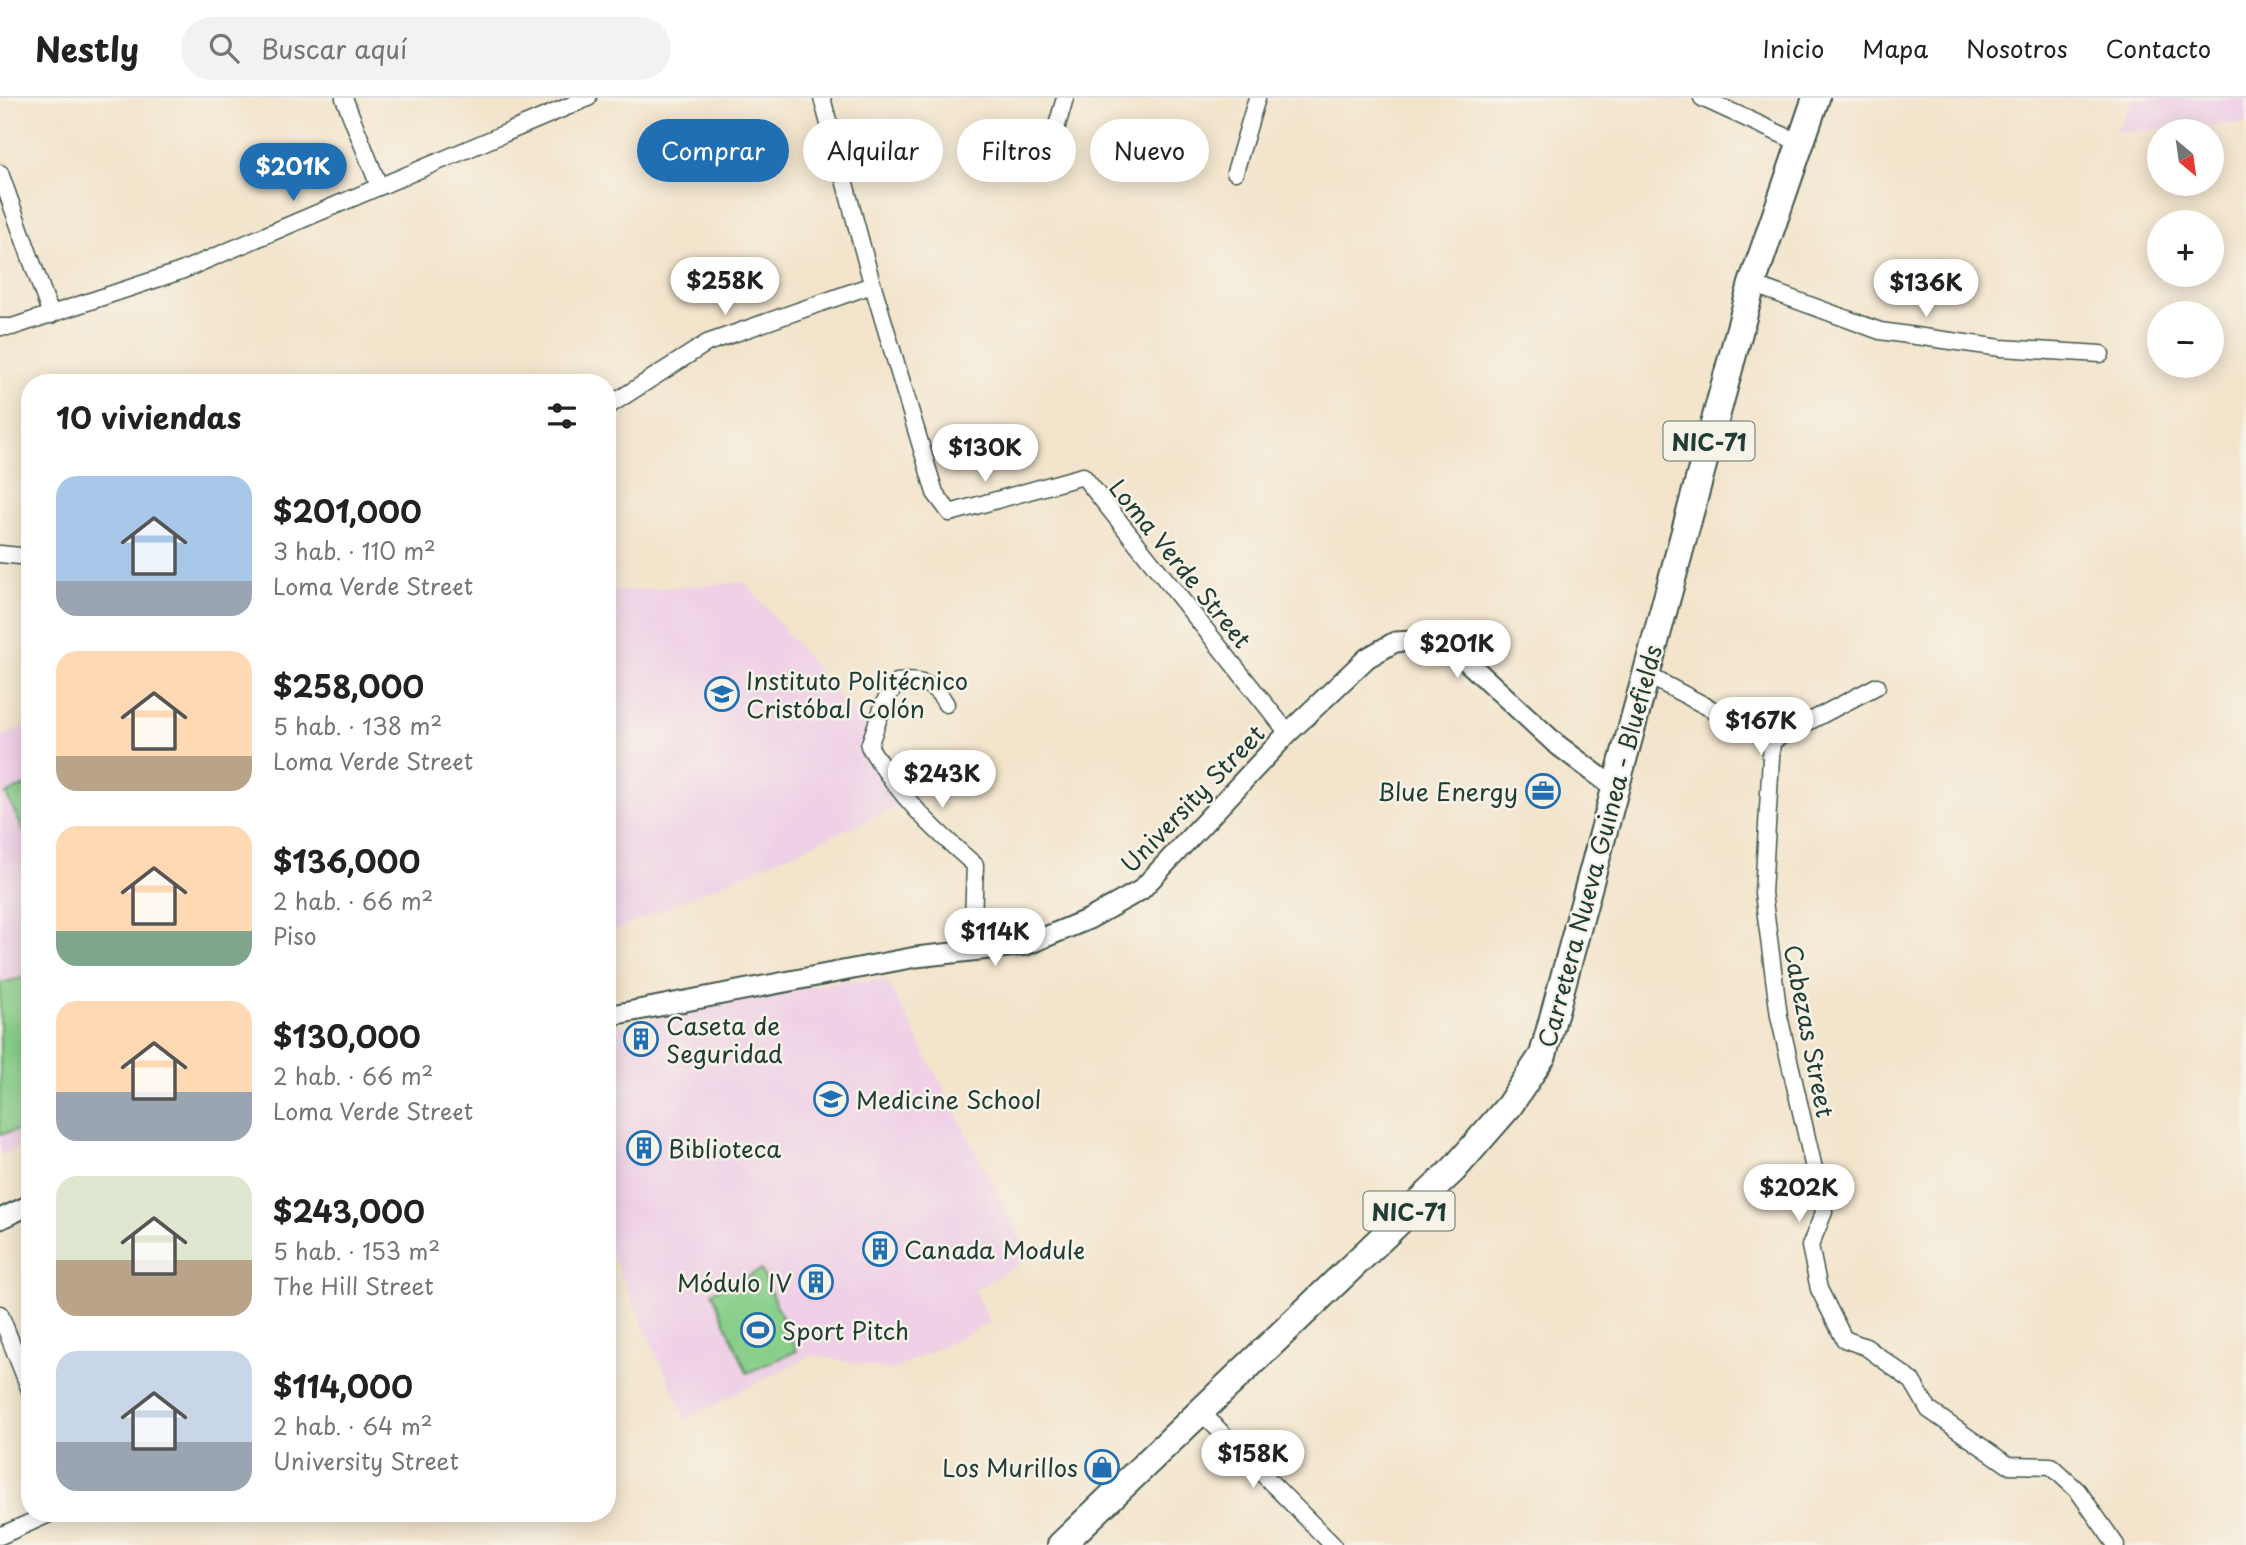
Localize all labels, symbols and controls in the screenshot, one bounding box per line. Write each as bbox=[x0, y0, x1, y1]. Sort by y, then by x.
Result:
search box bbox=[181, 17, 671, 80]
text: Nestly bbox=[35, 23, 139, 73]
icon: search bbox=[205, 29, 243, 67]
text: Buscar aquí bbox=[261, 29, 407, 68]
text: Inicio bbox=[1763, 30, 1824, 66]
text: Mapa bbox=[1862, 30, 1928, 66]
text: Nosotros bbox=[1966, 30, 2068, 66]
text: Contacto bbox=[2106, 30, 2211, 66]
chip: Comprar bbox=[637, 119, 789, 182]
chip: Alquilar bbox=[803, 119, 943, 182]
chip: Filtros bbox=[957, 119, 1076, 182]
chip: Nuevo bbox=[1090, 119, 1209, 182]
north arrow bbox=[2147, 119, 2224, 196]
map controls bbox=[2147, 119, 2224, 378]
pin: $201K bbox=[244, 144, 342, 203]
text: $201K bbox=[256, 148, 330, 183]
button: + bbox=[2147, 210, 2224, 287]
pin: $258K bbox=[676, 258, 774, 317]
pin: $136K bbox=[1877, 260, 1975, 319]
text: $258K bbox=[686, 262, 764, 297]
text: $136K bbox=[1889, 264, 1963, 299]
button: − bbox=[2147, 301, 2224, 378]
text: 10 viviendas bbox=[56, 394, 241, 439]
icon: filters bbox=[543, 397, 581, 435]
road number: NIC-71 bbox=[1664, 422, 1754, 460]
pin: $130K bbox=[936, 424, 1034, 484]
text: $130K bbox=[948, 429, 1022, 464]
street label: Loma Verde Street bbox=[1101, 471, 1261, 656]
text: $201,000 bbox=[273, 488, 422, 533]
icon: home bbox=[112, 504, 196, 588]
text: 3 hab. · 110 m² bbox=[273, 533, 436, 568]
text: Loma Verde Street bbox=[273, 568, 473, 603]
pin: $201K bbox=[1408, 620, 1506, 680]
text: $201K bbox=[1420, 625, 1494, 660]
street label: Carretera Nueva Guinea - Bluefields bbox=[1528, 641, 1670, 1051]
place label: Instituto Politécnico Cristóbal Colón bbox=[746, 662, 968, 726]
text: $258,000 bbox=[273, 663, 424, 708]
school or university icon: Instituto Politécnico Cristóbal Colón bbox=[703, 675, 741, 713]
icon: home bbox=[112, 679, 196, 763]
pin: $167K bbox=[1712, 698, 1810, 757]
text: $167K bbox=[1725, 702, 1797, 737]
text: 5 hab. · 138 m² bbox=[273, 708, 442, 743]
street label: University Street bbox=[1112, 716, 1272, 880]
text: Loma Verde Street bbox=[273, 743, 473, 778]
pin: $243K bbox=[893, 750, 991, 810]
text: $243K bbox=[904, 755, 980, 790]
office icon: Blue Energy bbox=[1524, 772, 1562, 810]
place label: Blue Energy bbox=[1377, 773, 1518, 809]
text: $136,000 bbox=[273, 838, 420, 883]
icon: home bbox=[112, 854, 196, 938]
text: 2 hab. · 66 m² bbox=[273, 883, 433, 918]
pin: $114K bbox=[946, 908, 1044, 968]
text: $114K bbox=[960, 913, 1030, 948]
text: Piso bbox=[273, 918, 317, 953]
street label: Cabezas Street bbox=[1776, 942, 1844, 1121]
place label: Caseta de Seguridad bbox=[666, 1007, 783, 1071]
text: $130,000 bbox=[273, 1013, 421, 1058]
building icon: Caseta de Seguridad bbox=[622, 1020, 660, 1058]
icon: home bbox=[112, 1029, 196, 1113]
text: 2 hab. · 66 m² bbox=[273, 1058, 433, 1093]
school or university icon: Medicine School bbox=[812, 1080, 850, 1118]
place label: Medicine School bbox=[856, 1081, 1041, 1117]
text: Loma Verde Street bbox=[273, 1093, 473, 1128]
building icon: Biblioteca bbox=[625, 1129, 663, 1167]
place label: Biblioteca bbox=[668, 1130, 781, 1166]
pin: $202K bbox=[1750, 1164, 1848, 1224]
text: $202K bbox=[1760, 1169, 1838, 1204]
text: $243,000 bbox=[273, 1188, 425, 1233]
road number: NIC-71 bbox=[1364, 1192, 1454, 1230]
icon: home bbox=[112, 1204, 196, 1288]
building icon: Canada Module bbox=[861, 1230, 899, 1268]
place label: Canada Module bbox=[904, 1231, 1085, 1267]
text: 5 hab. · 153 m² bbox=[273, 1233, 440, 1268]
building icon: Módulo IV bbox=[797, 1263, 835, 1301]
place label: Módulo IV bbox=[677, 1264, 792, 1300]
text: The Hill Street bbox=[273, 1268, 434, 1303]
sports icon: Sport Pitch bbox=[739, 1311, 777, 1349]
place label: Sport Pitch bbox=[782, 1312, 909, 1348]
text: $114,000 bbox=[273, 1363, 413, 1408]
icon: home bbox=[112, 1379, 196, 1463]
text: 2 hab. · 64 m² bbox=[273, 1408, 433, 1443]
pin: $158K bbox=[1204, 1430, 1302, 1490]
text: $158K bbox=[1217, 1435, 1289, 1470]
text: University Street bbox=[273, 1443, 459, 1478]
shop icon: Los Murillos bbox=[1083, 1448, 1121, 1486]
place label: Los Murillos bbox=[942, 1449, 1078, 1485]

